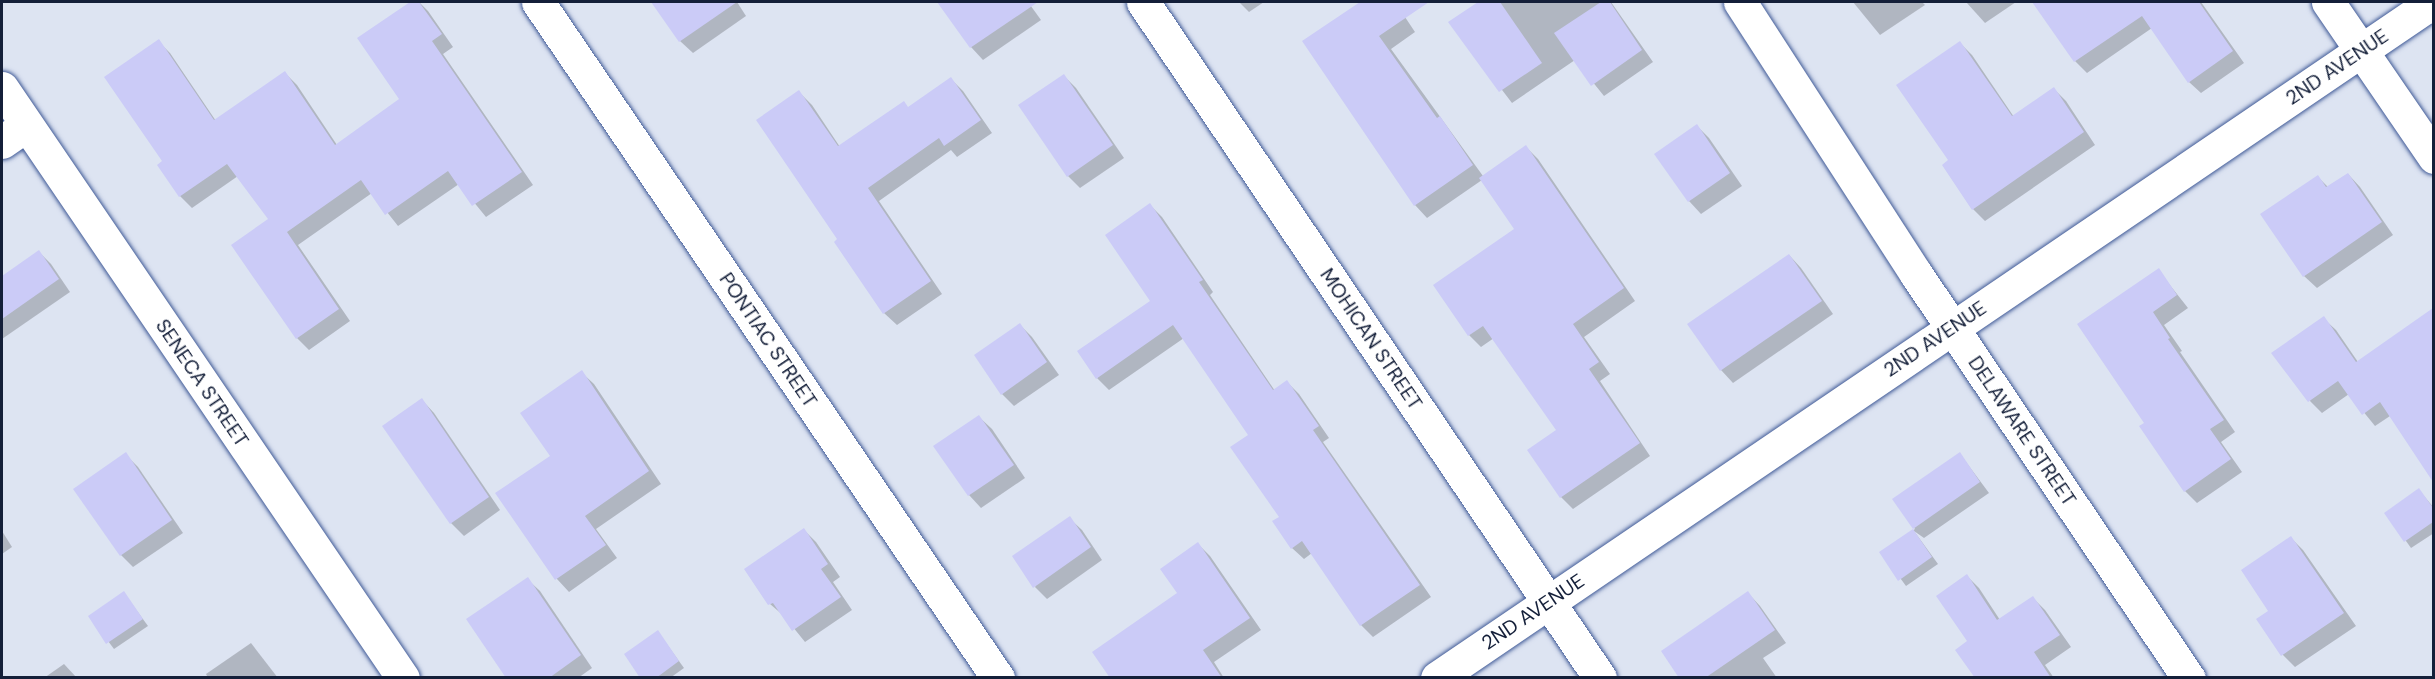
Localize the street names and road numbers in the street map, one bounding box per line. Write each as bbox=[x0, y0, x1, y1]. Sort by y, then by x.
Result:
street label: 2ND AVENUE bbox=[2281, 24, 2393, 110]
street label: MOHICAN STREET bbox=[1315, 264, 1427, 414]
street label: PONTIAC STREET bbox=[714, 268, 822, 412]
street label: 2ND AVENUE bbox=[1879, 296, 1991, 382]
street label: SENECA STREET bbox=[150, 315, 254, 451]
street label: DELAWARE STREET bbox=[1963, 352, 2081, 510]
street label: 2ND AVENUE bbox=[1477, 569, 1589, 655]

